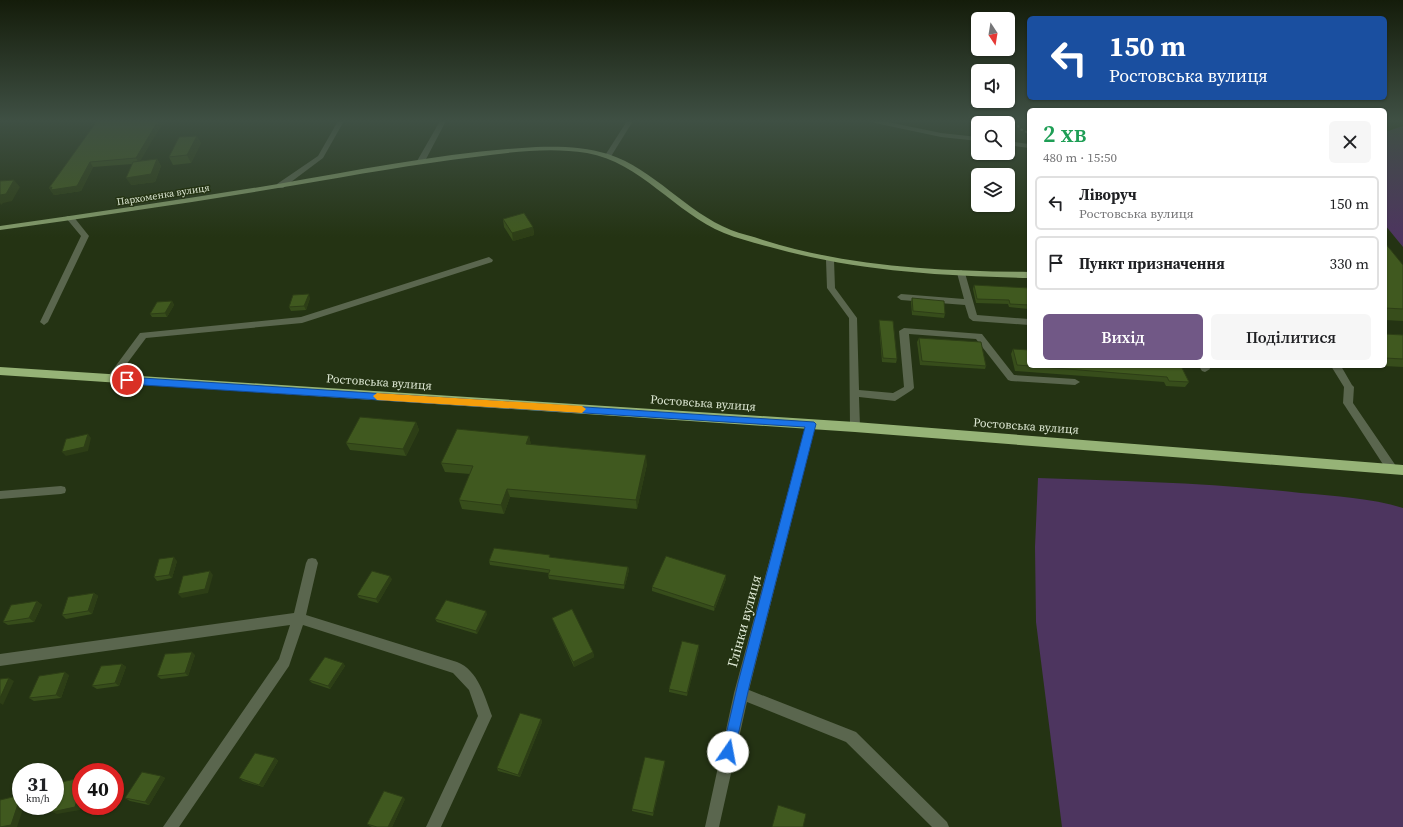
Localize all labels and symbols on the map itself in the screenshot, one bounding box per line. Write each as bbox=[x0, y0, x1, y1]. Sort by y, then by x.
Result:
north arrow bbox=[971, 12, 1015, 56]
street label: Пархоменка вулиця bbox=[116, 181, 210, 208]
pin bbox=[110, 363, 144, 397]
street label: Ростовська вулиця bbox=[326, 370, 432, 394]
street label: Ростовська вулиця bbox=[650, 391, 756, 415]
street label: Ростовська вулиця bbox=[973, 414, 1079, 438]
street label: Глінки вулиця bbox=[722, 573, 766, 669]
position arrow bbox=[707, 731, 749, 773]
speed limit sign: 40 bbox=[72, 763, 124, 815]

